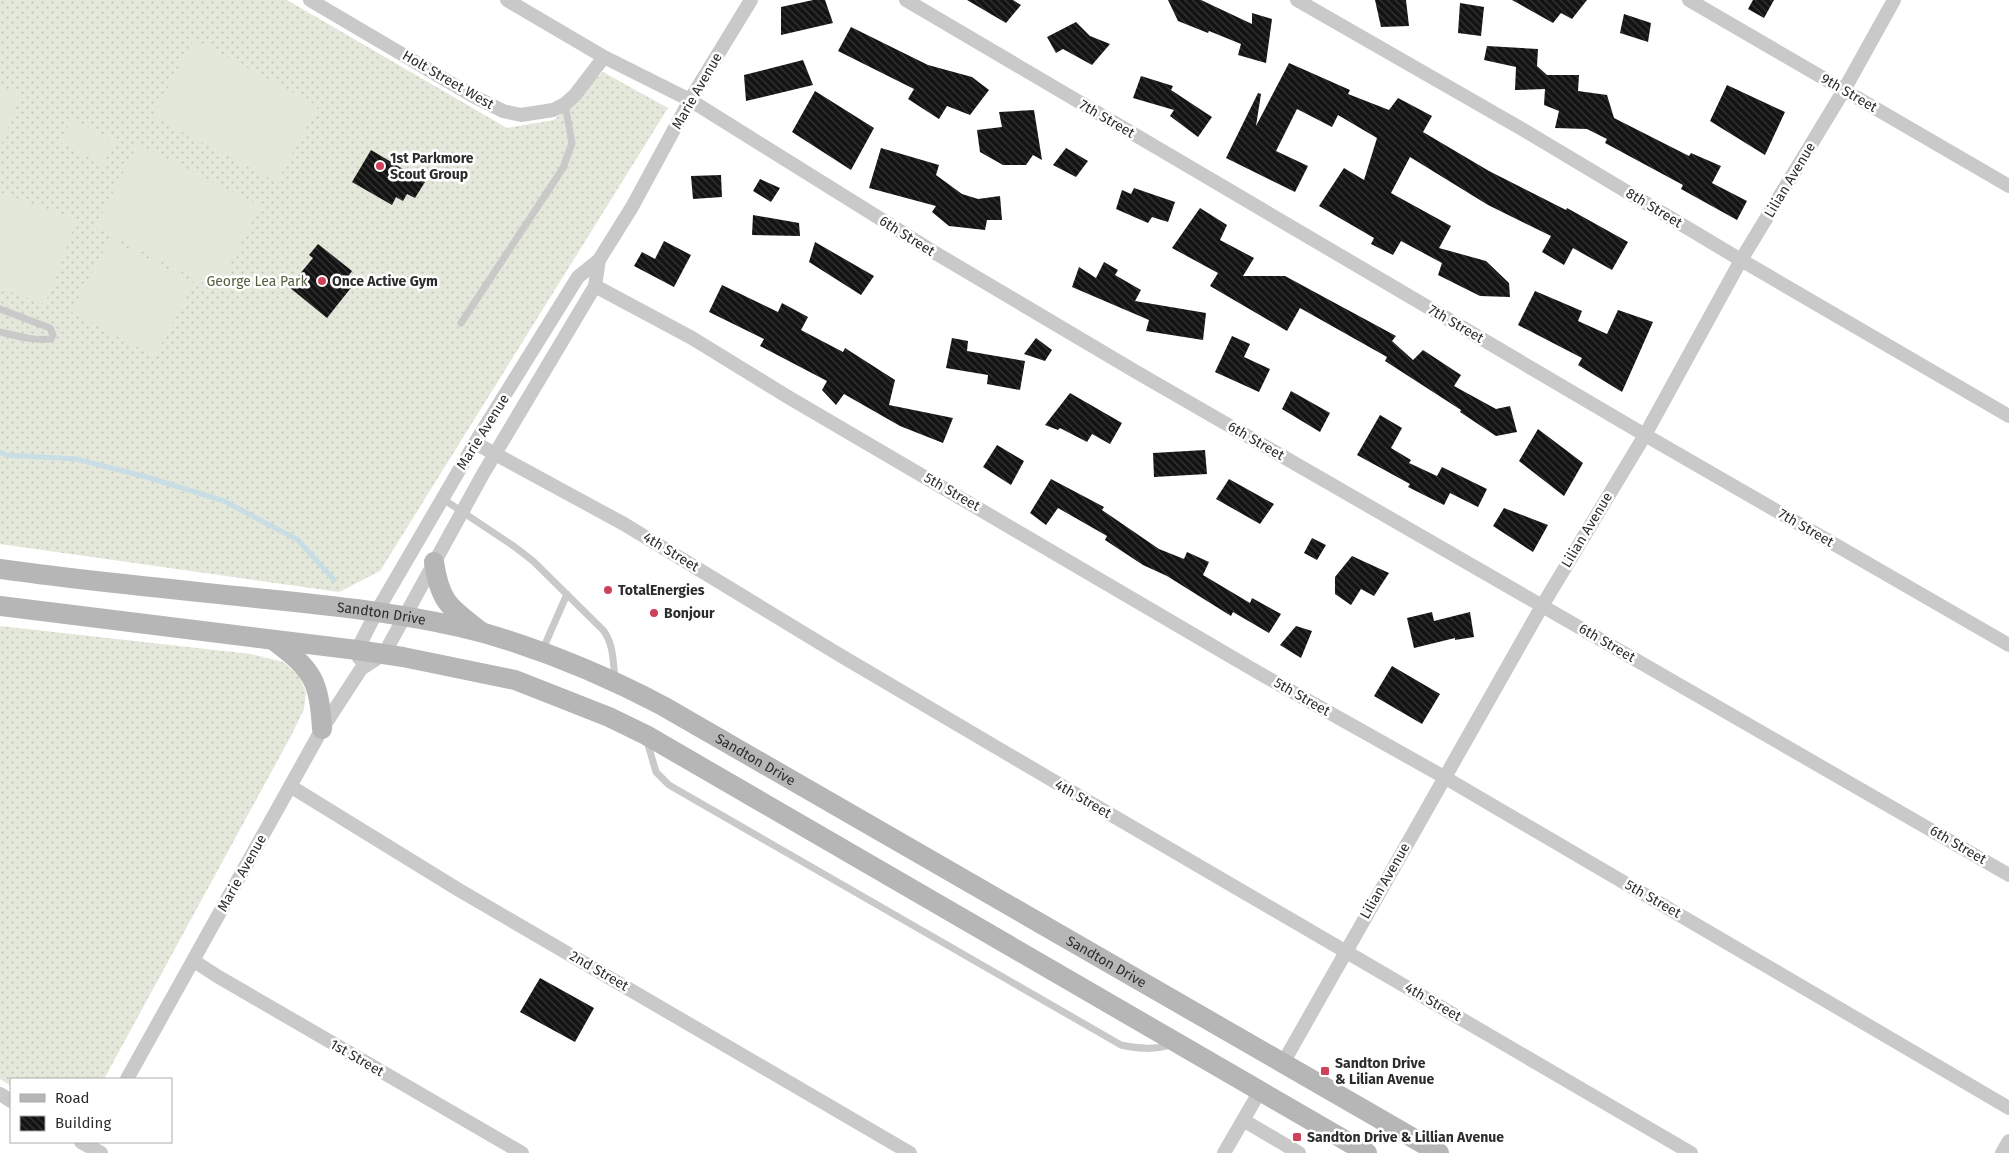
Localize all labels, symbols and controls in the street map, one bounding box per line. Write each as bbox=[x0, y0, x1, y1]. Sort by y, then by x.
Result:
street label: Holt Street West bbox=[399, 47, 498, 114]
street label: Marie Avenue bbox=[668, 50, 726, 132]
street label: 9th Street bbox=[1818, 70, 1881, 116]
street label: 7th Street bbox=[1076, 96, 1139, 142]
street label: Lilian Avenue bbox=[1761, 139, 1819, 221]
place label: 1st Parkmore Scout Group bbox=[390, 150, 474, 183]
marker: 1st Parkmore Scout Group bbox=[374, 160, 386, 172]
street label: 8th Street bbox=[1623, 185, 1686, 232]
street label: 6th Street bbox=[876, 212, 939, 260]
park label: George Lea Park bbox=[206, 273, 308, 290]
place label: Once Active Gym bbox=[332, 273, 438, 290]
marker: Once Active Gym bbox=[316, 275, 328, 287]
street label: 7th Street bbox=[1425, 301, 1488, 347]
street label: Marie Avenue bbox=[453, 391, 513, 473]
street label: 6th Street bbox=[1225, 418, 1288, 464]
street label: 5th Street bbox=[921, 469, 984, 515]
street label: Lilian Avenue bbox=[1558, 489, 1616, 571]
street label: 7th Street bbox=[1775, 505, 1838, 551]
street label: 4th Street bbox=[640, 529, 703, 576]
place label: TotalEnergies bbox=[618, 582, 705, 599]
marker: TotalEnergies bbox=[602, 584, 614, 596]
street label: Sandton Drive bbox=[336, 598, 427, 628]
place label: Bonjour bbox=[664, 605, 715, 622]
marker: Bonjour bbox=[648, 607, 660, 619]
street label: 6th Street bbox=[1576, 620, 1639, 666]
street label: 5th Street bbox=[1271, 674, 1334, 720]
street label: Sandton Drive bbox=[712, 730, 799, 789]
street label: 4th Street bbox=[1052, 776, 1115, 822]
street label: 6th Street bbox=[1927, 822, 1990, 868]
street label: Marie Avenue bbox=[214, 831, 270, 915]
street label: Lilian Avenue bbox=[1356, 840, 1414, 922]
street label: 5th Street bbox=[1622, 876, 1685, 922]
street label: Sandton Drive bbox=[1063, 932, 1150, 991]
street label: 2nd Street bbox=[567, 947, 632, 995]
street label: 4th Street bbox=[1402, 979, 1465, 1025]
street label: 1st Street bbox=[327, 1036, 388, 1081]
place label: Sandton Drive & Lilian Avenue bbox=[1335, 1055, 1434, 1088]
marker: Sandton Drive & Lilian Avenue bbox=[1319, 1065, 1331, 1077]
legend bbox=[10, 1078, 172, 1143]
text: Road bbox=[55, 1089, 90, 1107]
text: Building bbox=[55, 1114, 111, 1132]
place label: Sandton Drive & Lillian Avenue bbox=[1307, 1129, 1504, 1146]
marker: Sandton Drive & Lillian Avenue bbox=[1291, 1131, 1303, 1143]

